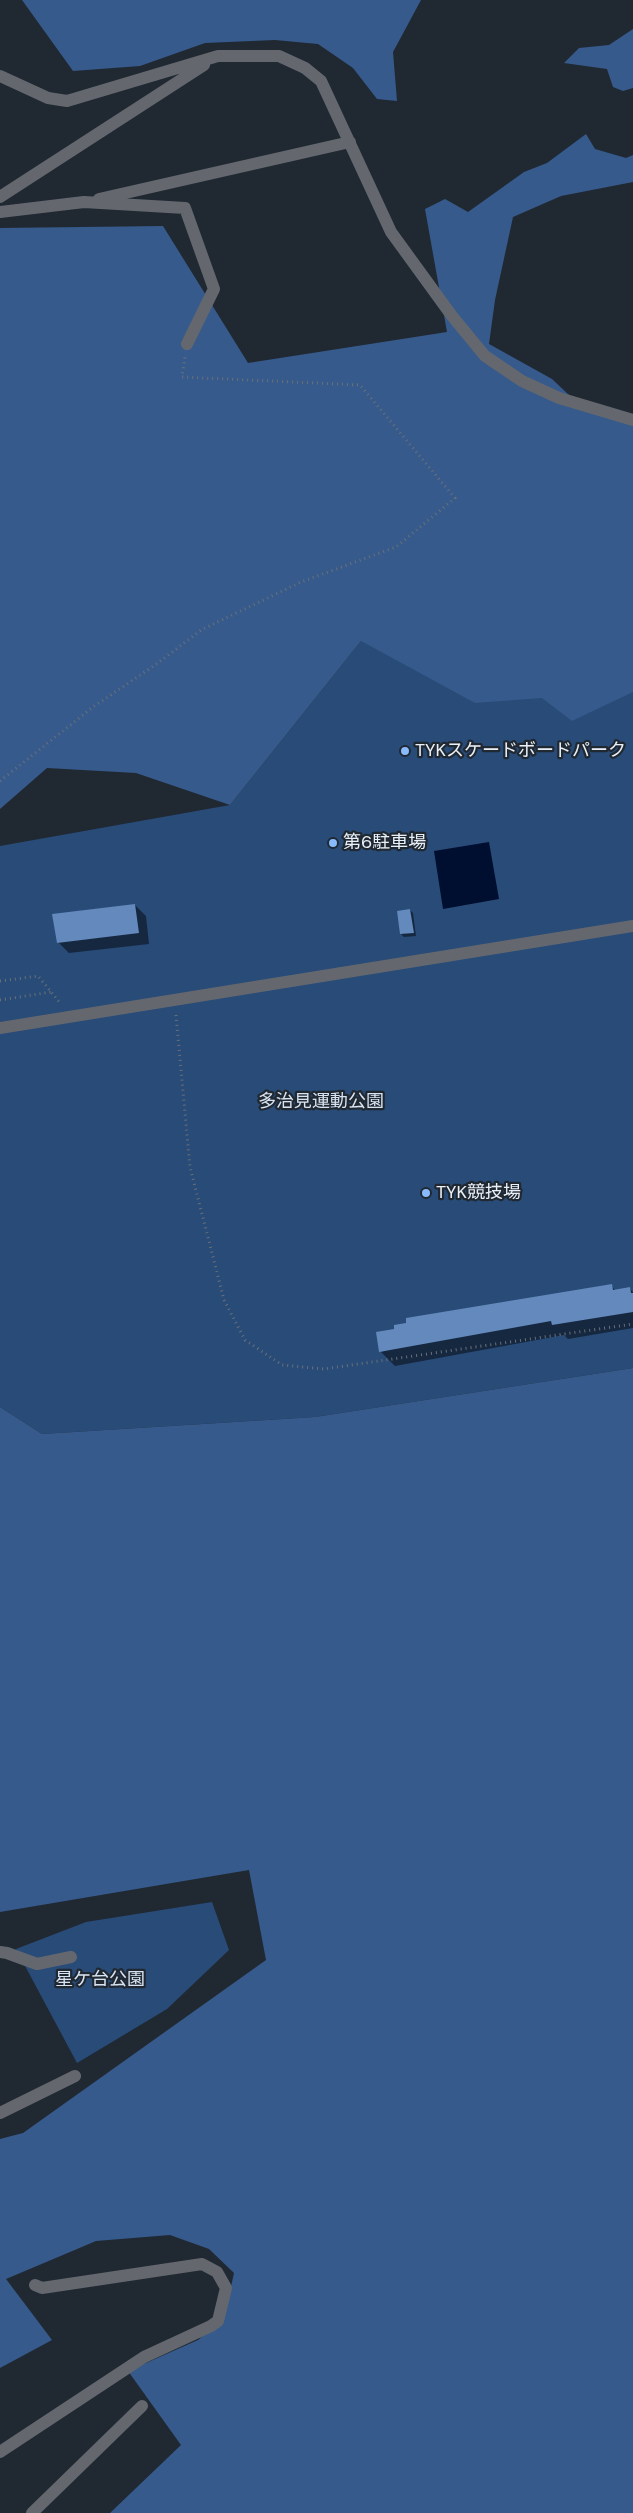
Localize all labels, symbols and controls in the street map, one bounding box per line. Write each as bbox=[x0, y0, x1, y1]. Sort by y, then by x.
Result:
place label: TYKスケードボードパーク bbox=[415, 740, 626, 762]
marker: TYKスケードボードパーク bbox=[399, 745, 411, 757]
place label: 第6駐車場 bbox=[343, 832, 426, 854]
marker: 第6駐車場 bbox=[327, 837, 339, 849]
park label: 多治見運動公園 bbox=[258, 1091, 384, 1113]
place label: TYK競技場 bbox=[436, 1182, 521, 1204]
marker: TYK競技場 bbox=[420, 1187, 432, 1199]
park label: 星ケ台公園 bbox=[55, 1969, 145, 1991]

